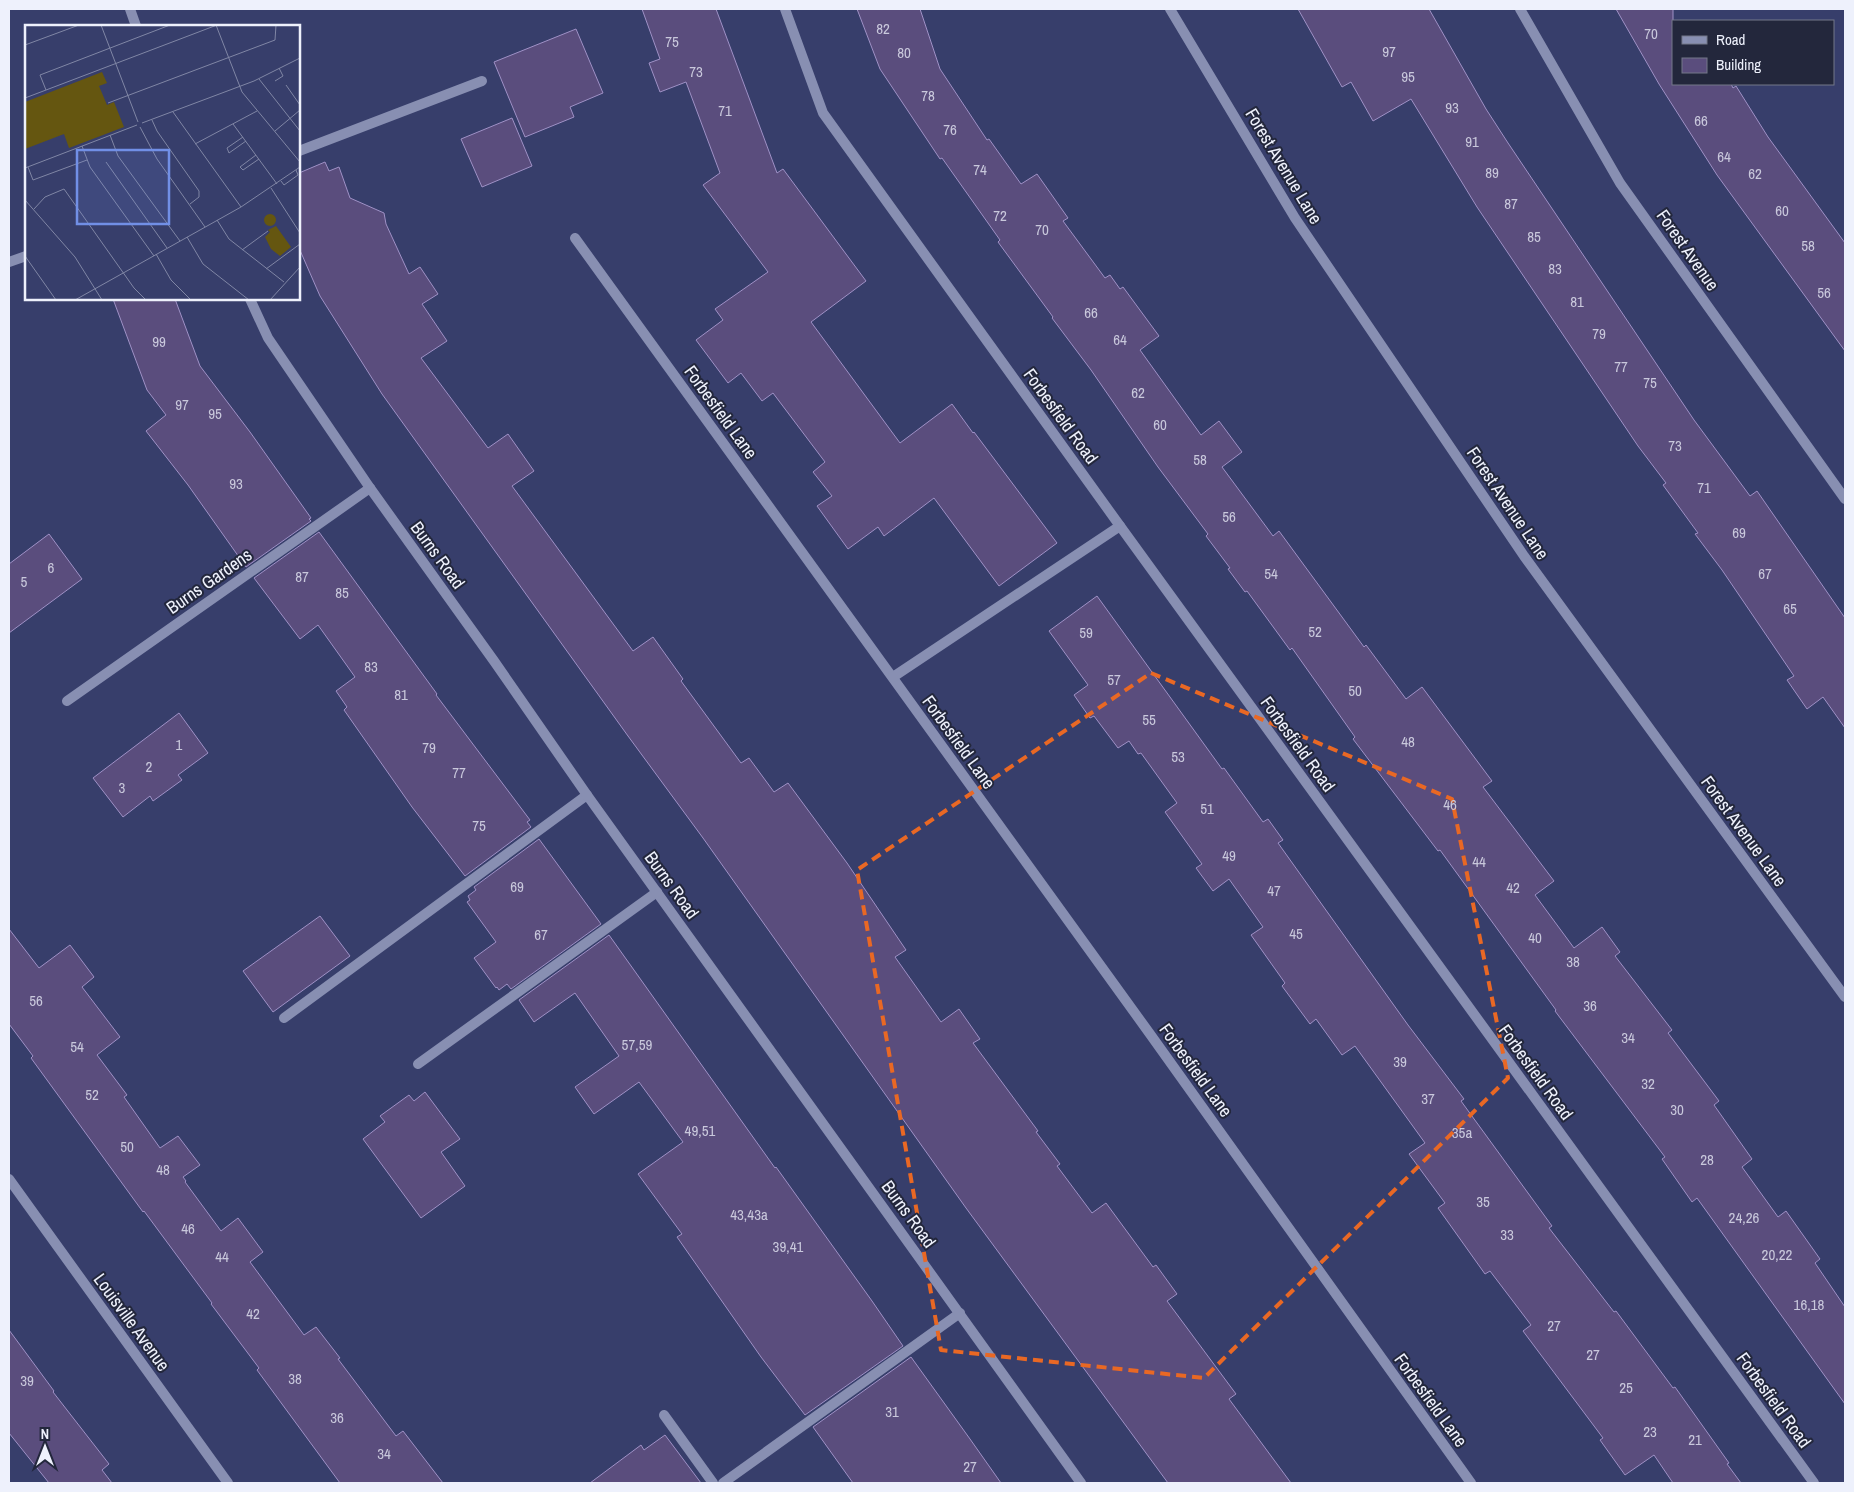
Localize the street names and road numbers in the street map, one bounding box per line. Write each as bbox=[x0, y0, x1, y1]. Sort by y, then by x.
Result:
street label: Forest Avenue Lane bbox=[1240, 103, 1328, 229]
street label: Forest Avenue bbox=[1651, 204, 1725, 296]
street label: Forbesfield Lane bbox=[679, 360, 763, 464]
street label: Forbesfield Road bbox=[1018, 363, 1104, 469]
street label: Forest Avenue Lane bbox=[1461, 442, 1555, 564]
street label: Burns Road bbox=[405, 516, 471, 594]
street label: Burns Gardens bbox=[161, 542, 257, 620]
street label: Forbesfield Lane bbox=[917, 690, 1001, 794]
street label: Forbesfield Road bbox=[1255, 691, 1341, 797]
street label: Forest Avenue Lane bbox=[1695, 771, 1793, 891]
street label: Burns Road bbox=[639, 846, 705, 924]
street label: Forbesfield Lane bbox=[1154, 1018, 1238, 1122]
street label: Forbesfield Road bbox=[1493, 1019, 1579, 1125]
street label: Burns Road bbox=[876, 1175, 942, 1253]
street label: Louisville Avenue bbox=[88, 1268, 176, 1376]
street label: Forbesfield Road bbox=[1731, 1347, 1817, 1453]
street label: Forbesfield Lane bbox=[1389, 1348, 1473, 1452]

